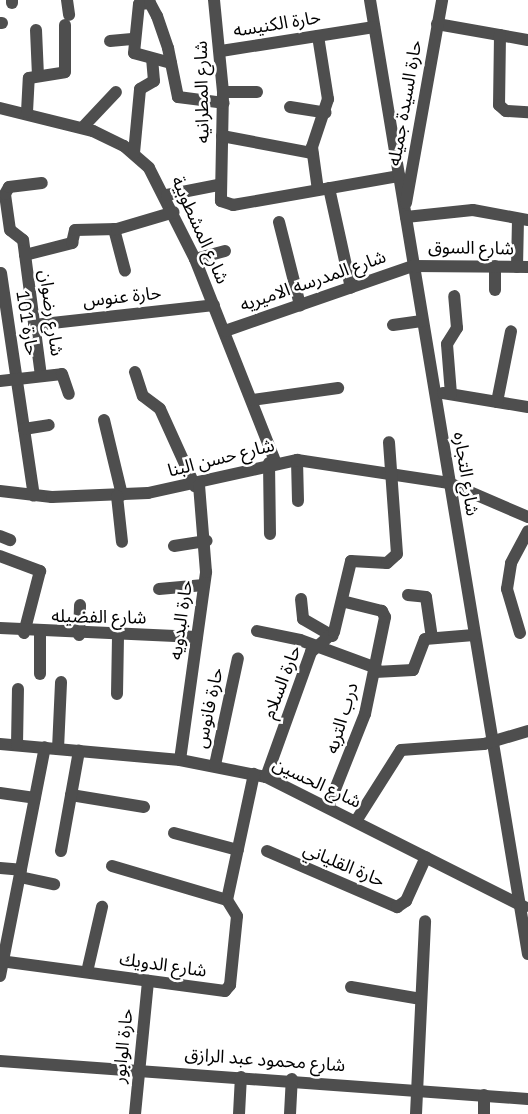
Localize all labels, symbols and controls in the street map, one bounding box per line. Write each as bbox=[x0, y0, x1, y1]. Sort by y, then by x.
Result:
street label: حارة الكنيسه bbox=[232, 6, 322, 42]
street label: حارة السيدة جميله bbox=[383, 38, 427, 168]
street label: شارع المطرانيه bbox=[190, 40, 214, 144]
street label: شارع المشطوبية bbox=[167, 173, 233, 287]
street label: شارع السوق bbox=[428, 236, 514, 260]
street label: شارع المدرسه الاميريه bbox=[237, 246, 389, 316]
street label: شارع رضوان bbox=[34, 269, 68, 357]
street label: حارة عنوس bbox=[82, 282, 162, 312]
street label: حارة 101 bbox=[11, 289, 43, 357]
street label: شارع التجاره bbox=[449, 430, 483, 518]
street label: شارع حسن البنا bbox=[165, 434, 277, 482]
street label: حارة البدويه bbox=[165, 579, 197, 661]
street label: شارع الفضيله bbox=[51, 605, 147, 629]
street label: حارة السلام bbox=[258, 642, 306, 722]
street label: حارة فانوس bbox=[190, 666, 228, 750]
street label: درب التربه bbox=[321, 680, 363, 756]
street label: شارع الحسين bbox=[269, 753, 365, 813]
street label: حارة القلياني bbox=[300, 838, 388, 892]
street label: شارع الدويك bbox=[118, 948, 208, 982]
street label: حارة الوابور bbox=[108, 1008, 138, 1084]
street label: شارع محمود عبد الرازق bbox=[184, 1044, 346, 1076]

